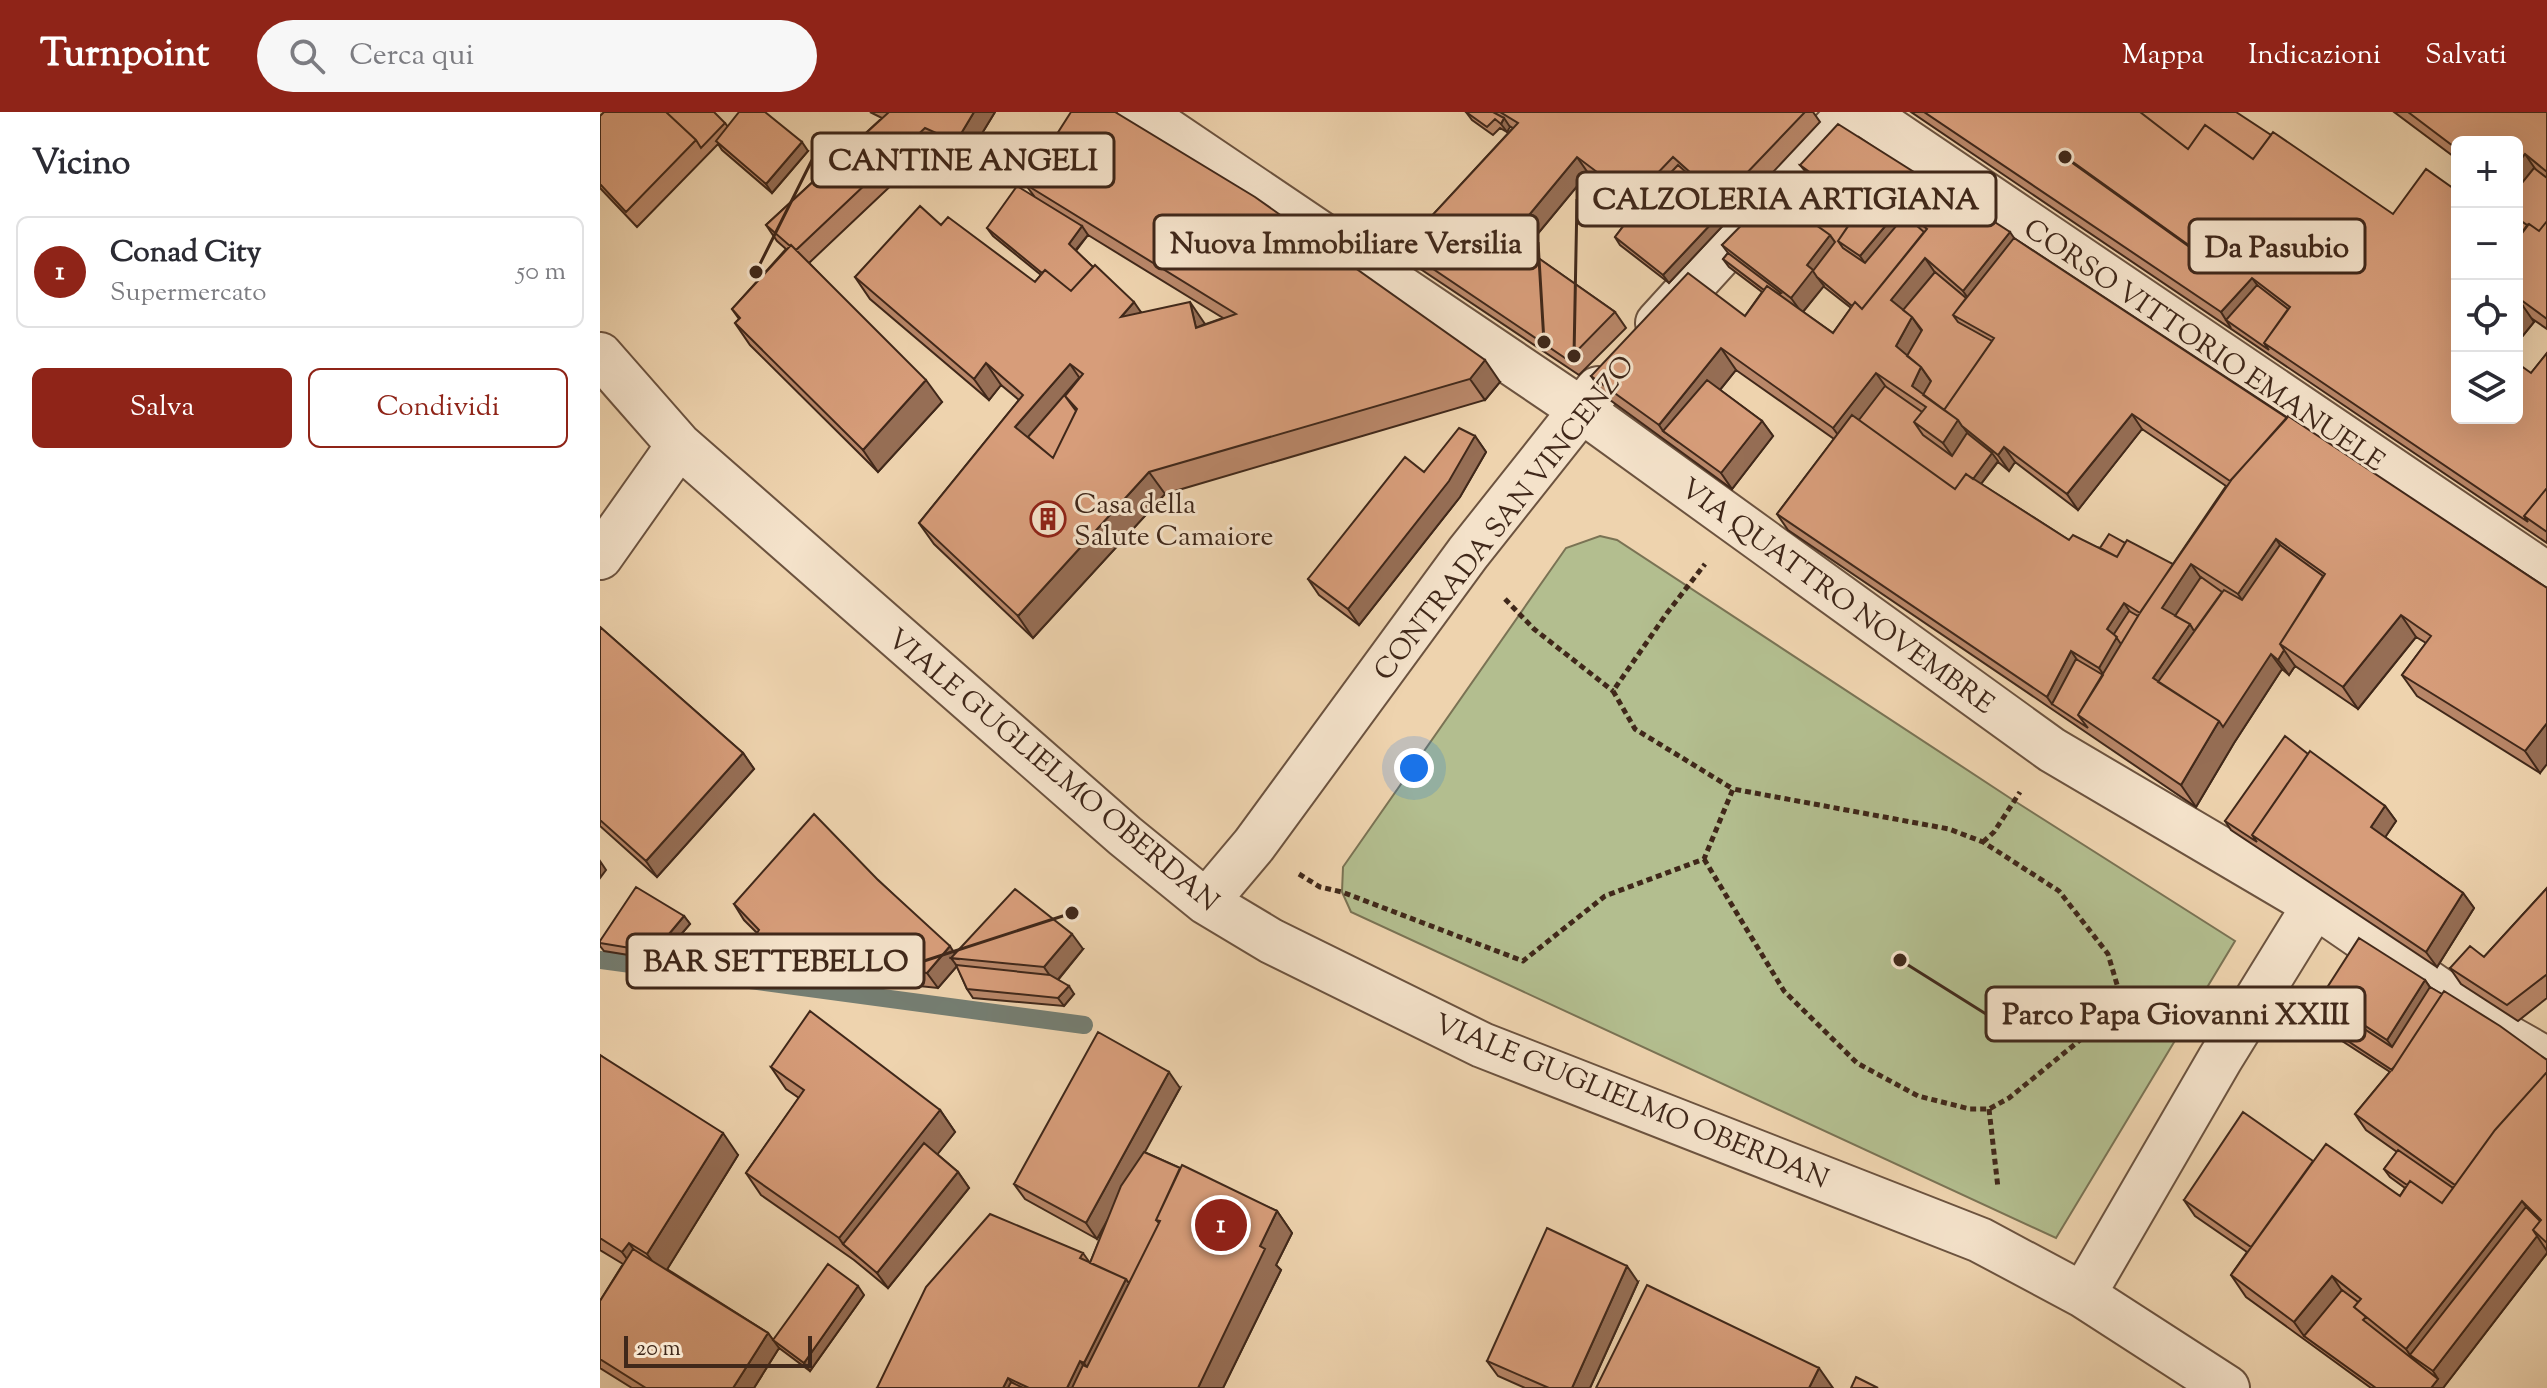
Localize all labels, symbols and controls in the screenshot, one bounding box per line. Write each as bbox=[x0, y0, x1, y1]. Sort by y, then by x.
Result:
search box bbox=[257, 20, 817, 92]
text: Turnpoint bbox=[40, 29, 209, 83]
icon: search bbox=[285, 34, 329, 78]
text: Cerca qui bbox=[349, 35, 474, 78]
text: Mappa bbox=[2122, 36, 2204, 76]
text: Indicazioni bbox=[2248, 36, 2381, 76]
text: Salvati bbox=[2425, 36, 2507, 76]
callout: CANTINE ANGELI bbox=[812, 133, 1114, 187]
map controls bbox=[2451, 136, 2523, 424]
button: + bbox=[2451, 136, 2523, 208]
text: Vicino bbox=[32, 140, 130, 189]
text: CANTINE ANGELI bbox=[828, 141, 1098, 184]
callout: CALZOLERIA ARTIGIANA bbox=[1577, 172, 1996, 226]
text: CALZOLERIA ARTIGIANA bbox=[1593, 180, 1980, 223]
button: − bbox=[2451, 208, 2523, 280]
street label: CORSO VITTORIO EMANUELE bbox=[2015, 210, 2392, 483]
callout: Nuova Immobiliare Versilia bbox=[1154, 215, 1538, 269]
callout: Da Pasubio bbox=[2189, 219, 2365, 273]
text: Nuova Immobiliare Versilia bbox=[1170, 224, 1522, 267]
text: Da Pasubio bbox=[2205, 228, 2349, 271]
text: Conad City bbox=[110, 232, 262, 275]
text: 1 bbox=[56, 254, 64, 291]
text: 50 m bbox=[516, 254, 566, 291]
text: Supermercato bbox=[110, 275, 266, 312]
button: locate bbox=[2451, 280, 2523, 352]
street label: CONTRADA SAN VINCENZO bbox=[1366, 348, 1645, 690]
button: layers bbox=[2451, 352, 2523, 424]
button: Salva bbox=[32, 368, 292, 448]
button: Condividi bbox=[308, 368, 568, 448]
street label: VIA QUATTRO NOVEMBRE bbox=[1671, 470, 2002, 725]
place label: Casa della Salute Camaiore bbox=[1074, 486, 1274, 558]
building icon: Casa della Salute Camaiore bbox=[1029, 500, 1067, 538]
street label: VIALE GUGLIELMO OBERDAN bbox=[877, 620, 1227, 922]
your location bbox=[1394, 748, 1434, 788]
callout: BAR SETTEBELLO bbox=[627, 934, 924, 988]
text: BAR SETTEBELLO bbox=[643, 942, 909, 985]
callout: Parco Papa Giovanni XXIII bbox=[1986, 987, 2365, 1041]
text: Parco Papa Giovanni XXIII bbox=[2002, 995, 2350, 1038]
street label: VIALE GUGLIELMO OBERDAN bbox=[1428, 1005, 1834, 1200]
pin: 1 bbox=[1195, 1195, 1247, 1255]
scale bar bbox=[624, 1332, 812, 1368]
text: 20 m bbox=[636, 1334, 681, 1366]

